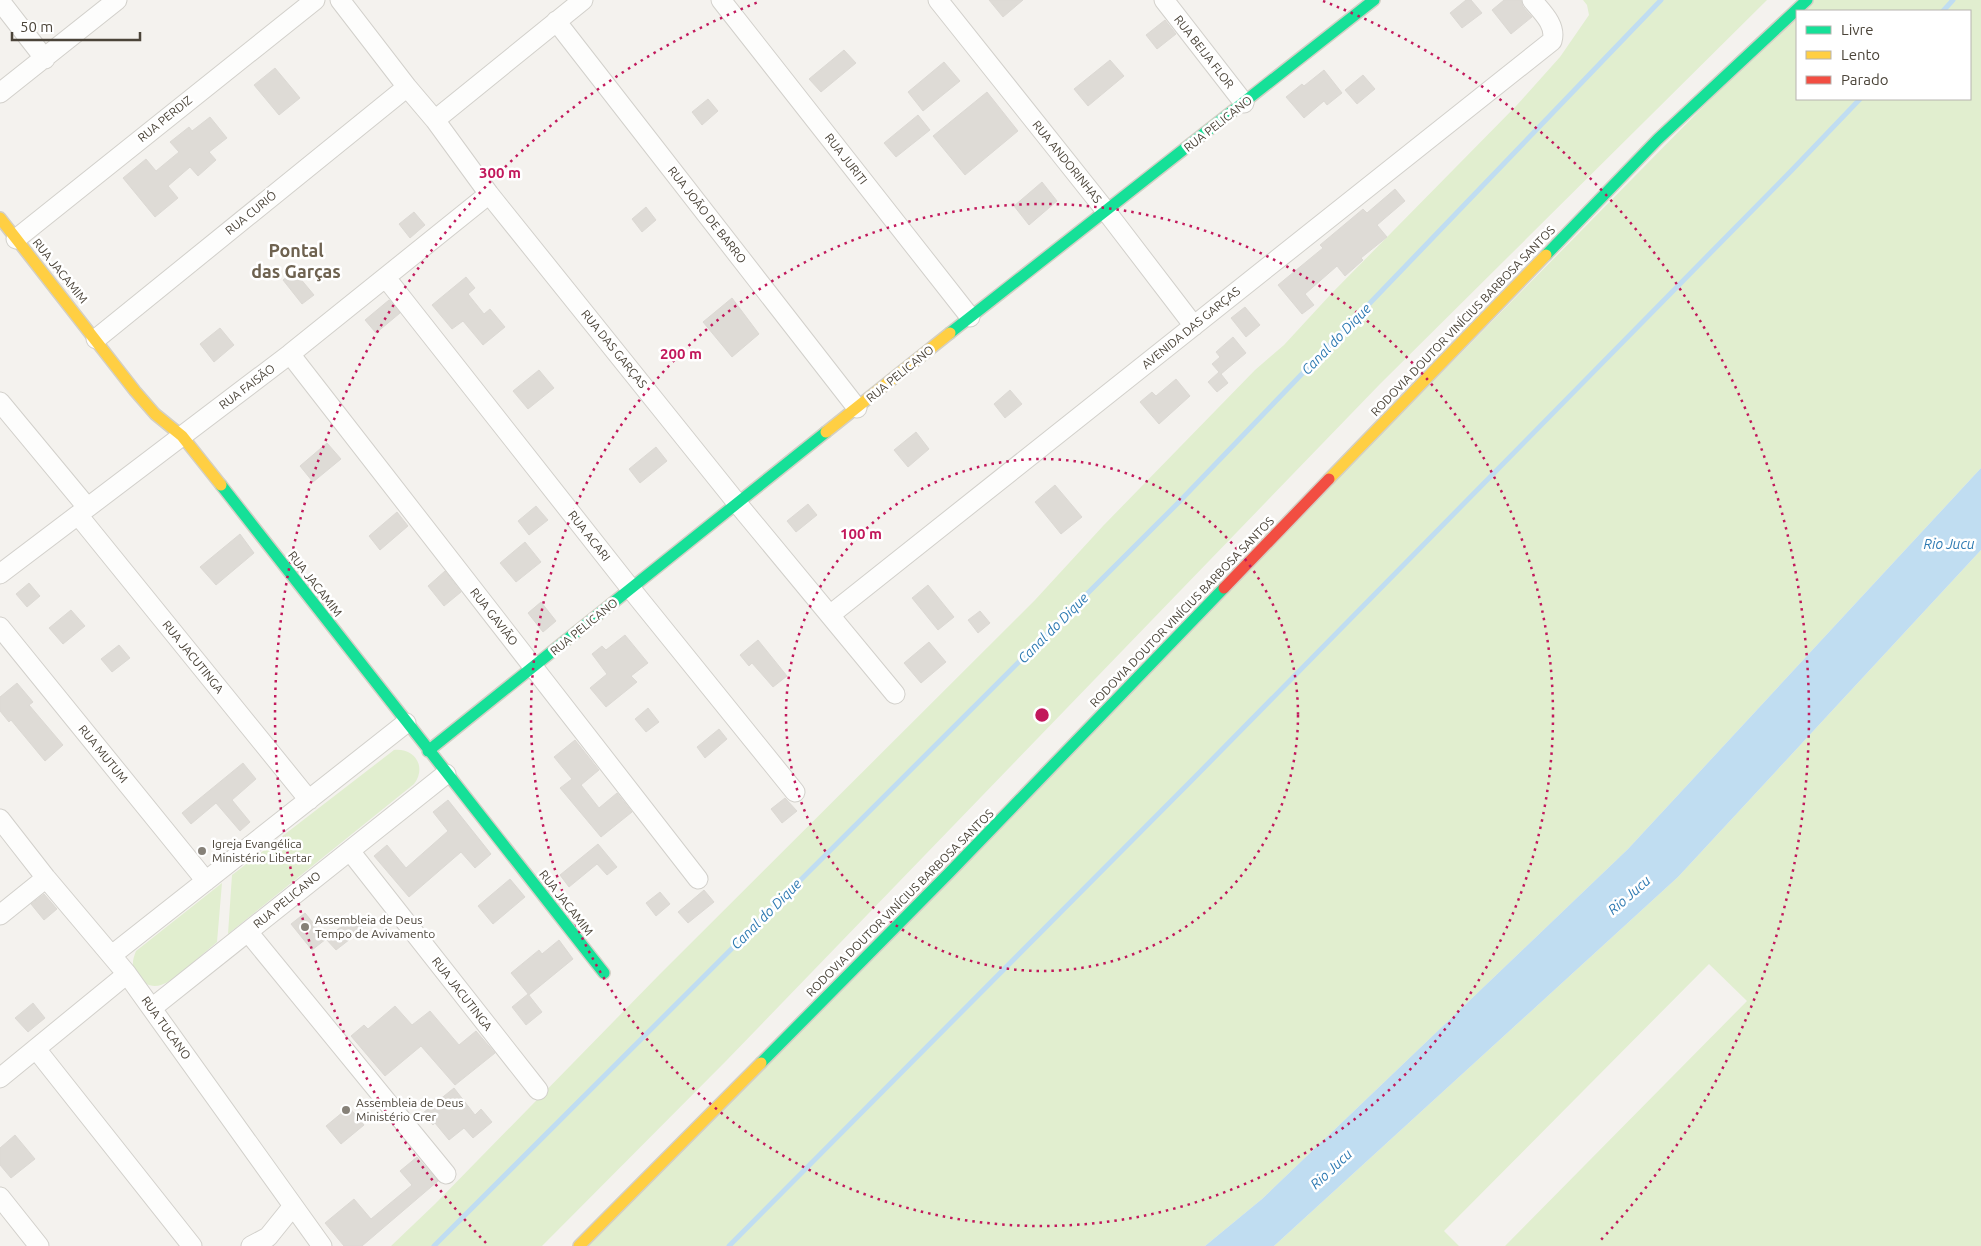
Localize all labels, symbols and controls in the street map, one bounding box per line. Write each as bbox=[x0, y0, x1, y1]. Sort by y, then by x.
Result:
scale bar bbox=[12, 10, 140, 42]
legend bbox=[1796, 10, 1971, 100]
street label: RUA BEIJA FLOR bbox=[1172, 13, 1237, 91]
text: 50 m bbox=[20, 18, 53, 35]
text: Livre bbox=[1841, 21, 1874, 38]
text: Lento bbox=[1841, 46, 1880, 63]
text: Parado bbox=[1841, 71, 1888, 88]
street label: RUA PERDIZ bbox=[135, 93, 195, 144]
street label: RUA PELICANO bbox=[1181, 93, 1254, 154]
street label: RUA ANDORINHAS bbox=[1030, 118, 1105, 205]
street label: RUA JURITI bbox=[823, 131, 870, 187]
text: 300 m bbox=[479, 164, 521, 181]
street label: RUA JOÃO DE BARRO bbox=[666, 164, 749, 265]
street label: RUA CURIÓ bbox=[223, 188, 279, 237]
street label: RODOVIA DOUTOR VINÍCIUS BARBOSA SANTOS bbox=[1368, 223, 1557, 418]
street label: RUA JACAMIM bbox=[30, 236, 90, 306]
district label: Pontal das Garças bbox=[251, 240, 341, 282]
street label: AVENIDA DAS GARÇAS bbox=[1139, 284, 1242, 371]
water label: Canal do Dique bbox=[1298, 300, 1374, 378]
street label: RUA DAS GARÇAS bbox=[579, 307, 650, 390]
street label: RUA PELICANO bbox=[863, 343, 936, 405]
text: 200 m bbox=[660, 345, 702, 362]
street label: RUA FAISÃO bbox=[216, 361, 277, 412]
street label: RUA ACARI bbox=[566, 508, 613, 563]
street label: RODOVIA DOUTOR VINÍCIUS BARBOSA SANTOS bbox=[1087, 514, 1276, 709]
text: 100 m bbox=[840, 525, 882, 542]
water label: Rio Jucu bbox=[1923, 536, 1975, 552]
street label: RUA JACAMIM bbox=[286, 549, 345, 619]
street label: RUA GAVIÃO bbox=[468, 585, 521, 648]
water label: Canal do Dique bbox=[1015, 590, 1091, 666]
street label: RUA PELICANO bbox=[547, 596, 620, 658]
street label: RUA JACUTINGA bbox=[160, 618, 227, 696]
centre of rings bbox=[1033, 706, 1051, 724]
street label: RUA MUTUM bbox=[76, 722, 131, 785]
street label: RODOVIA DOUTOR VINÍCIUS BARBOSA SANTOS bbox=[803, 806, 996, 999]
place label: Igreja Evangélica Ministério Libertar bbox=[212, 837, 312, 864]
marker: Igreja Evangélica Ministério Libertar bbox=[196, 845, 208, 857]
street label: RUA JACAMIM bbox=[537, 868, 596, 938]
street label: RUA PELICANO bbox=[250, 869, 323, 931]
water label: Rio Jucu bbox=[1604, 872, 1654, 918]
water label: Canal do Dique bbox=[728, 876, 804, 952]
place label: Assembleia de Deus Tempo de Avivamento bbox=[315, 913, 435, 940]
marker: Assembleia de Deus Tempo de Avivamento bbox=[299, 921, 311, 933]
street label: RUA JACUTINGA bbox=[430, 954, 495, 1033]
street label: RUA TUCANO bbox=[139, 994, 194, 1062]
place label: Assembleia de Deus Ministério Crer bbox=[356, 1096, 464, 1123]
marker: Assembleia de Deus Ministério Crer bbox=[340, 1104, 352, 1116]
water label: Rio Jucu bbox=[1307, 1145, 1355, 1192]

